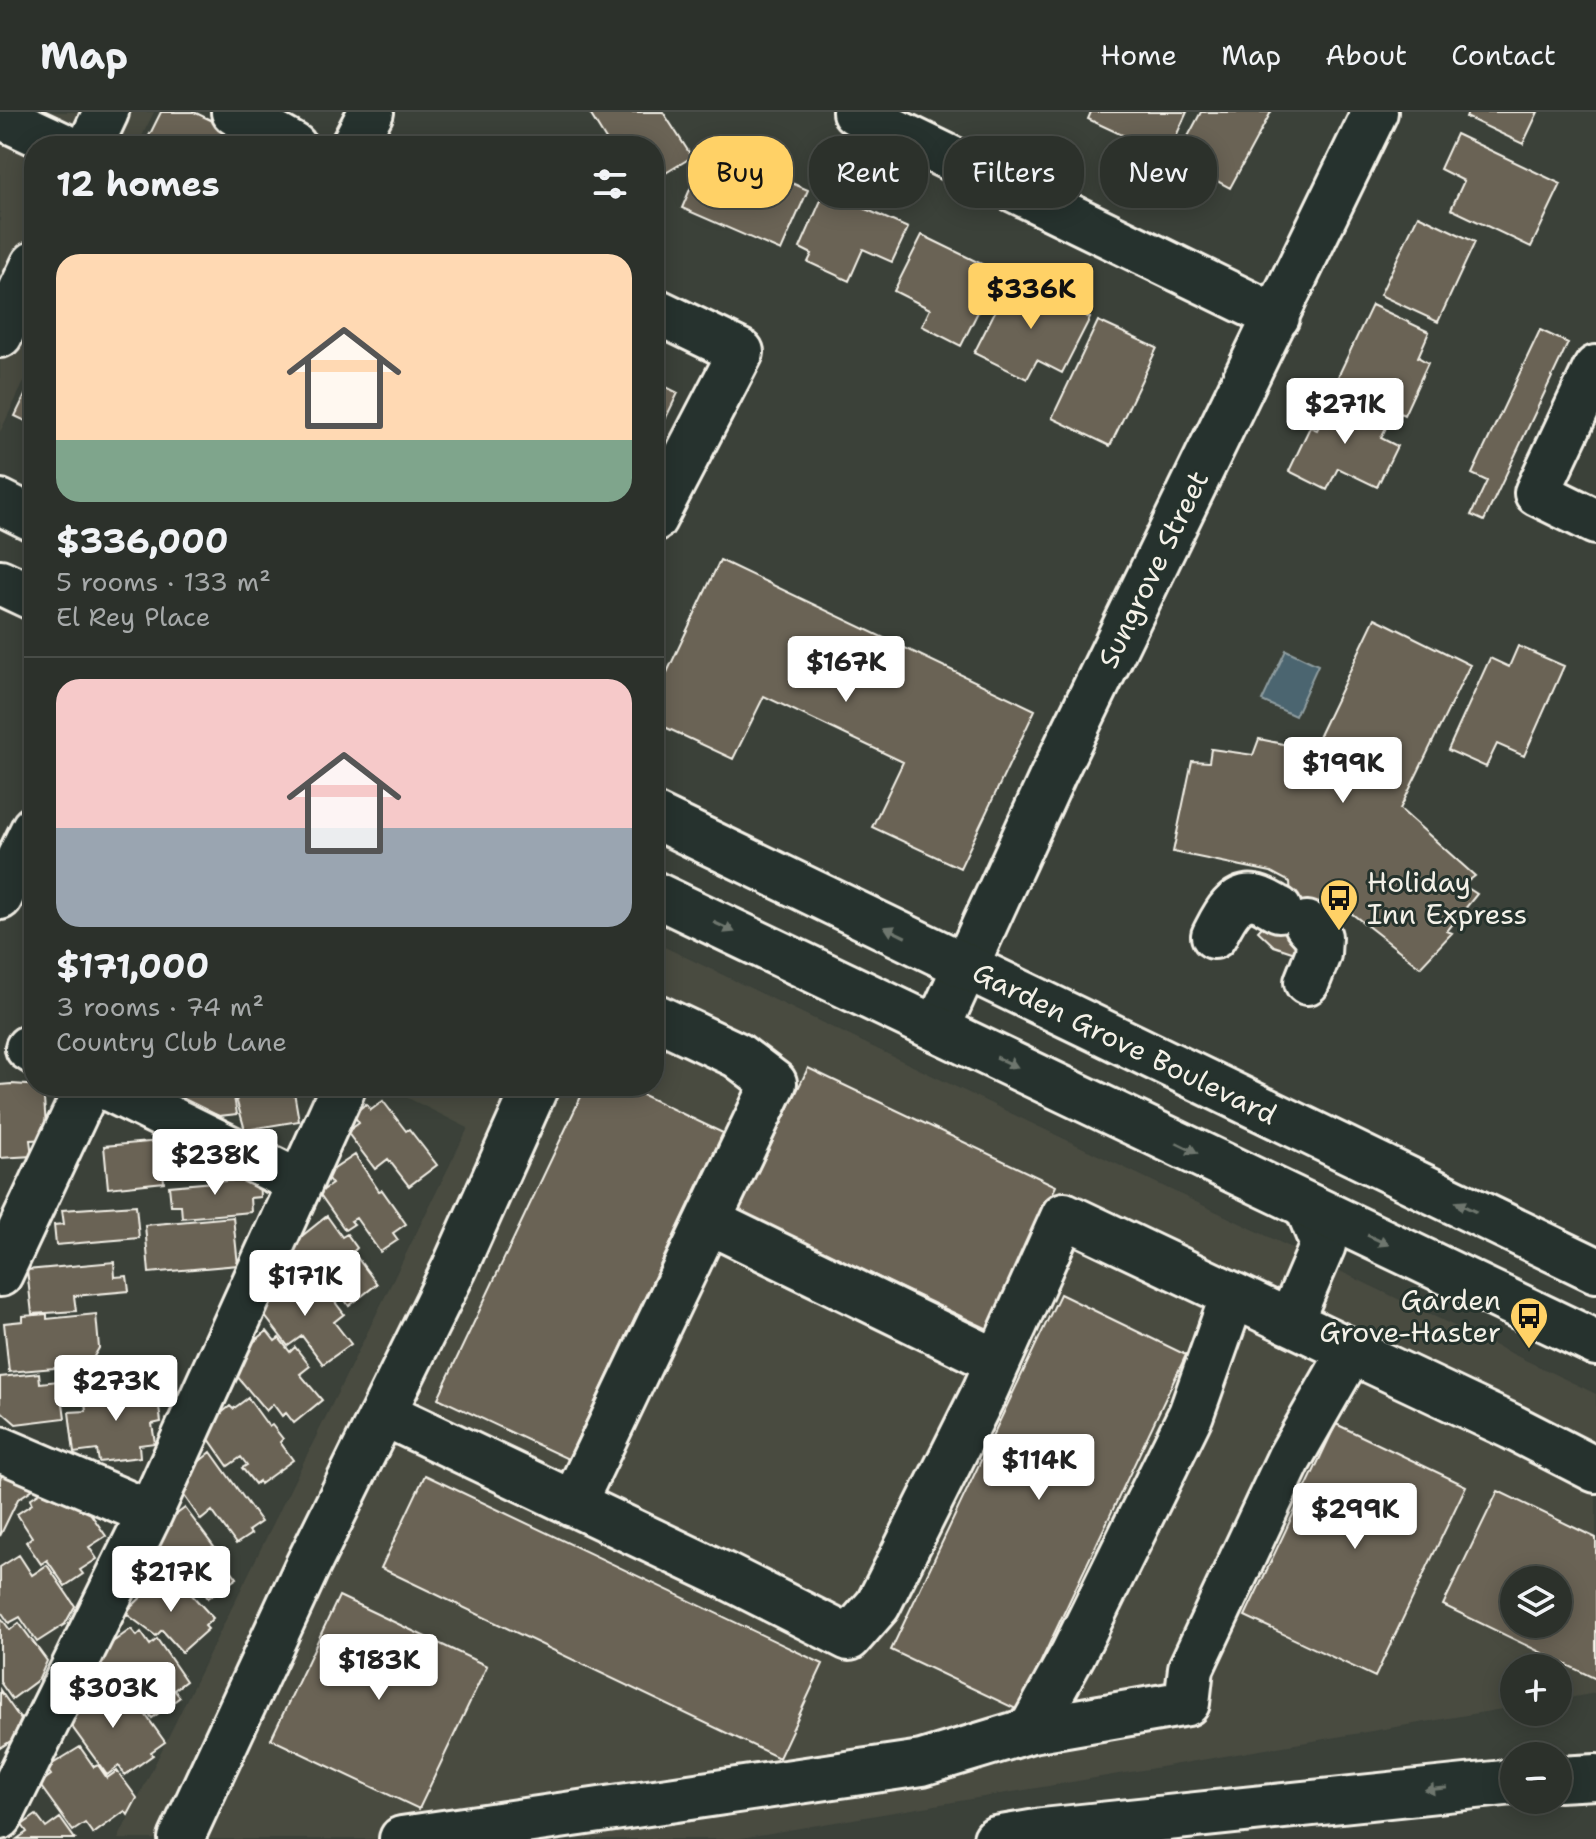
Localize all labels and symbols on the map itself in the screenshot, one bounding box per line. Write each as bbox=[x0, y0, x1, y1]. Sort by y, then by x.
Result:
pin: $336K bbox=[975, 263, 1087, 331]
pin: $271K bbox=[1289, 378, 1401, 446]
street label: Sungrove Street bbox=[1089, 464, 1217, 674]
pin: $167K bbox=[790, 636, 902, 704]
pin: $199K bbox=[1287, 737, 1399, 805]
place label: Holiday Inn Express bbox=[1367, 863, 1527, 933]
bus stop icon: Holiday Inn Express bbox=[1318, 877, 1360, 932]
one-way arrow bbox=[713, 920, 736, 934]
one-way arrow bbox=[883, 925, 907, 939]
street label: Garden Grove Boulevard bbox=[967, 953, 1283, 1133]
one-way arrow bbox=[996, 1055, 1019, 1069]
pin: $238K bbox=[159, 1129, 271, 1197]
one-way arrow bbox=[1176, 1141, 1199, 1155]
one-way arrow bbox=[1454, 1200, 1477, 1214]
one-way arrow bbox=[1366, 1233, 1389, 1247]
pin: $171K bbox=[249, 1250, 361, 1318]
place label: Garden Grove-Haster bbox=[1319, 1281, 1501, 1351]
bus stop icon: Garden Grove-Haster bbox=[1508, 1295, 1550, 1350]
pin: $273K bbox=[60, 1355, 172, 1423]
pin: $114K bbox=[983, 1434, 1095, 1502]
pin: $299K bbox=[1299, 1483, 1411, 1551]
pin: $217K bbox=[115, 1546, 227, 1614]
pin: $183K bbox=[323, 1634, 435, 1702]
pin: $303K bbox=[57, 1662, 169, 1730]
one-way arrow bbox=[1423, 1782, 1448, 1795]

